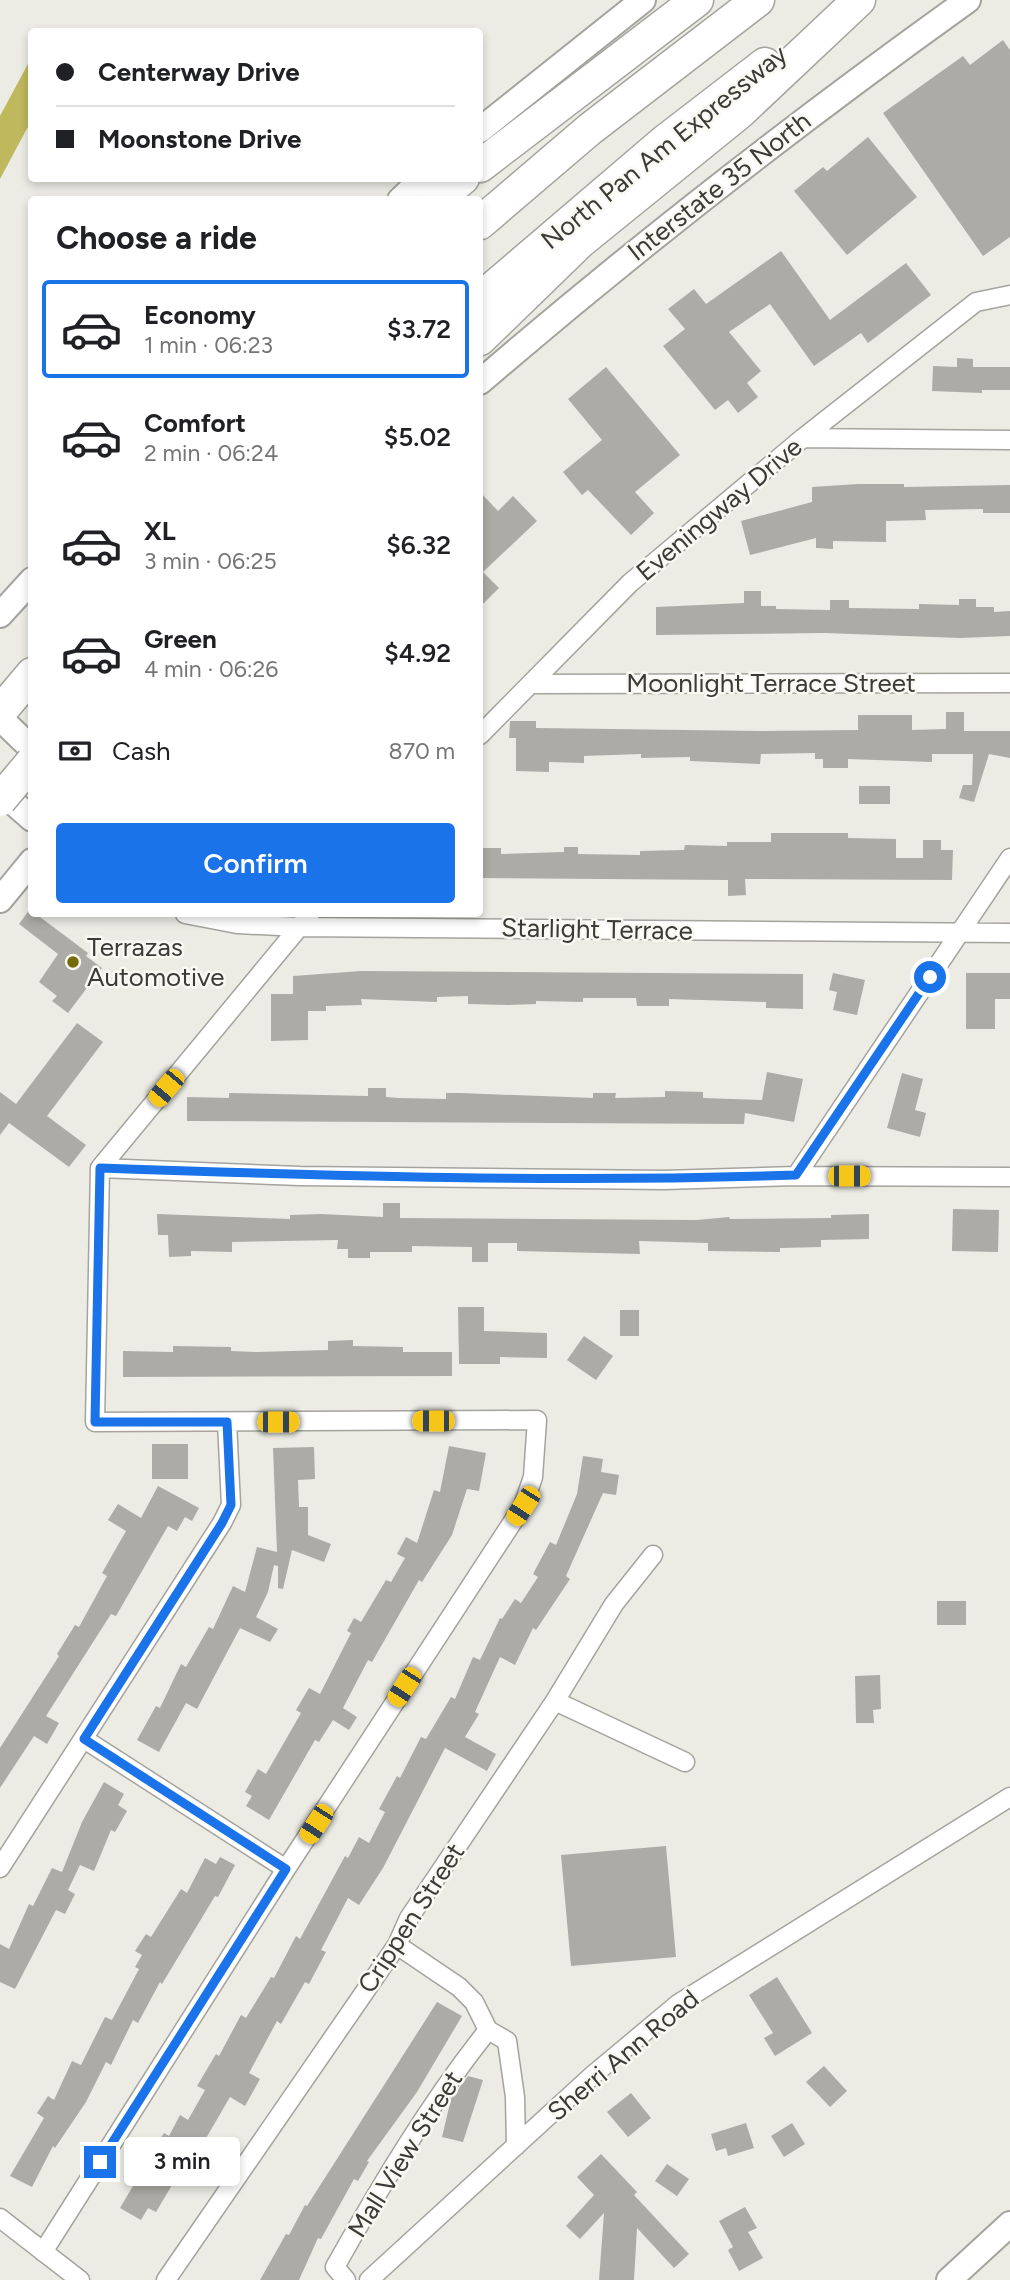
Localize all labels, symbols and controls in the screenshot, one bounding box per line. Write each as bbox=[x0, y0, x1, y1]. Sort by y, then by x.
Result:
street label: North Pan Am Expressway bbox=[535, 38, 794, 256]
text: Centerway Drive bbox=[98, 56, 300, 88]
street label: Interstate 35 North bbox=[621, 105, 817, 267]
text: Moonstone Drive bbox=[98, 123, 301, 155]
text: Choose a ride bbox=[56, 219, 257, 257]
icon: car bbox=[60, 298, 123, 361]
text: Economy bbox=[144, 299, 256, 331]
text: $3.72 bbox=[387, 313, 451, 345]
text: 1 min · 06:23 bbox=[144, 331, 273, 359]
icon: car bbox=[60, 406, 123, 469]
text: Comfort bbox=[144, 407, 246, 439]
text: $5.02 bbox=[384, 421, 451, 453]
street label: Eveningway Drive bbox=[630, 430, 808, 588]
text: 2 min · 06:24 bbox=[144, 439, 278, 467]
icon: car bbox=[60, 514, 123, 577]
text: XL bbox=[144, 515, 176, 547]
text: $6.32 bbox=[386, 529, 451, 561]
text: 3 min · 06:25 bbox=[144, 547, 277, 575]
icon: car bbox=[60, 622, 123, 685]
text: Green bbox=[144, 623, 217, 655]
text: $4.92 bbox=[384, 637, 451, 669]
text: 4 min · 06:26 bbox=[144, 655, 278, 683]
street label: Moonlight Terrace Street bbox=[626, 667, 916, 699]
icon: cash bbox=[56, 732, 94, 770]
text: Cash bbox=[112, 735, 171, 767]
text: 870 m bbox=[389, 737, 455, 765]
button: Confirm bbox=[56, 823, 455, 903]
street label: Starlight Terrace bbox=[501, 911, 693, 947]
place label: Terrazas Automotive bbox=[87, 931, 224, 993]
marker: Terrazas Automotive bbox=[65, 954, 81, 970]
route start bbox=[914, 961, 946, 993]
car bbox=[145, 1065, 188, 1111]
car bbox=[829, 1166, 871, 1187]
car bbox=[413, 1411, 455, 1432]
car bbox=[258, 1412, 300, 1433]
car bbox=[503, 1483, 544, 1529]
car bbox=[384, 1664, 425, 1710]
car bbox=[296, 1801, 337, 1847]
street label: Crippen Street bbox=[351, 1837, 471, 1999]
street label: Sherri Ann Road bbox=[541, 1982, 705, 2128]
street label: Mall View Street bbox=[341, 2065, 469, 2243]
callout: 3 min bbox=[124, 2138, 240, 2186]
route end bbox=[84, 2146, 116, 2178]
text: 3 min bbox=[154, 2147, 210, 2175]

